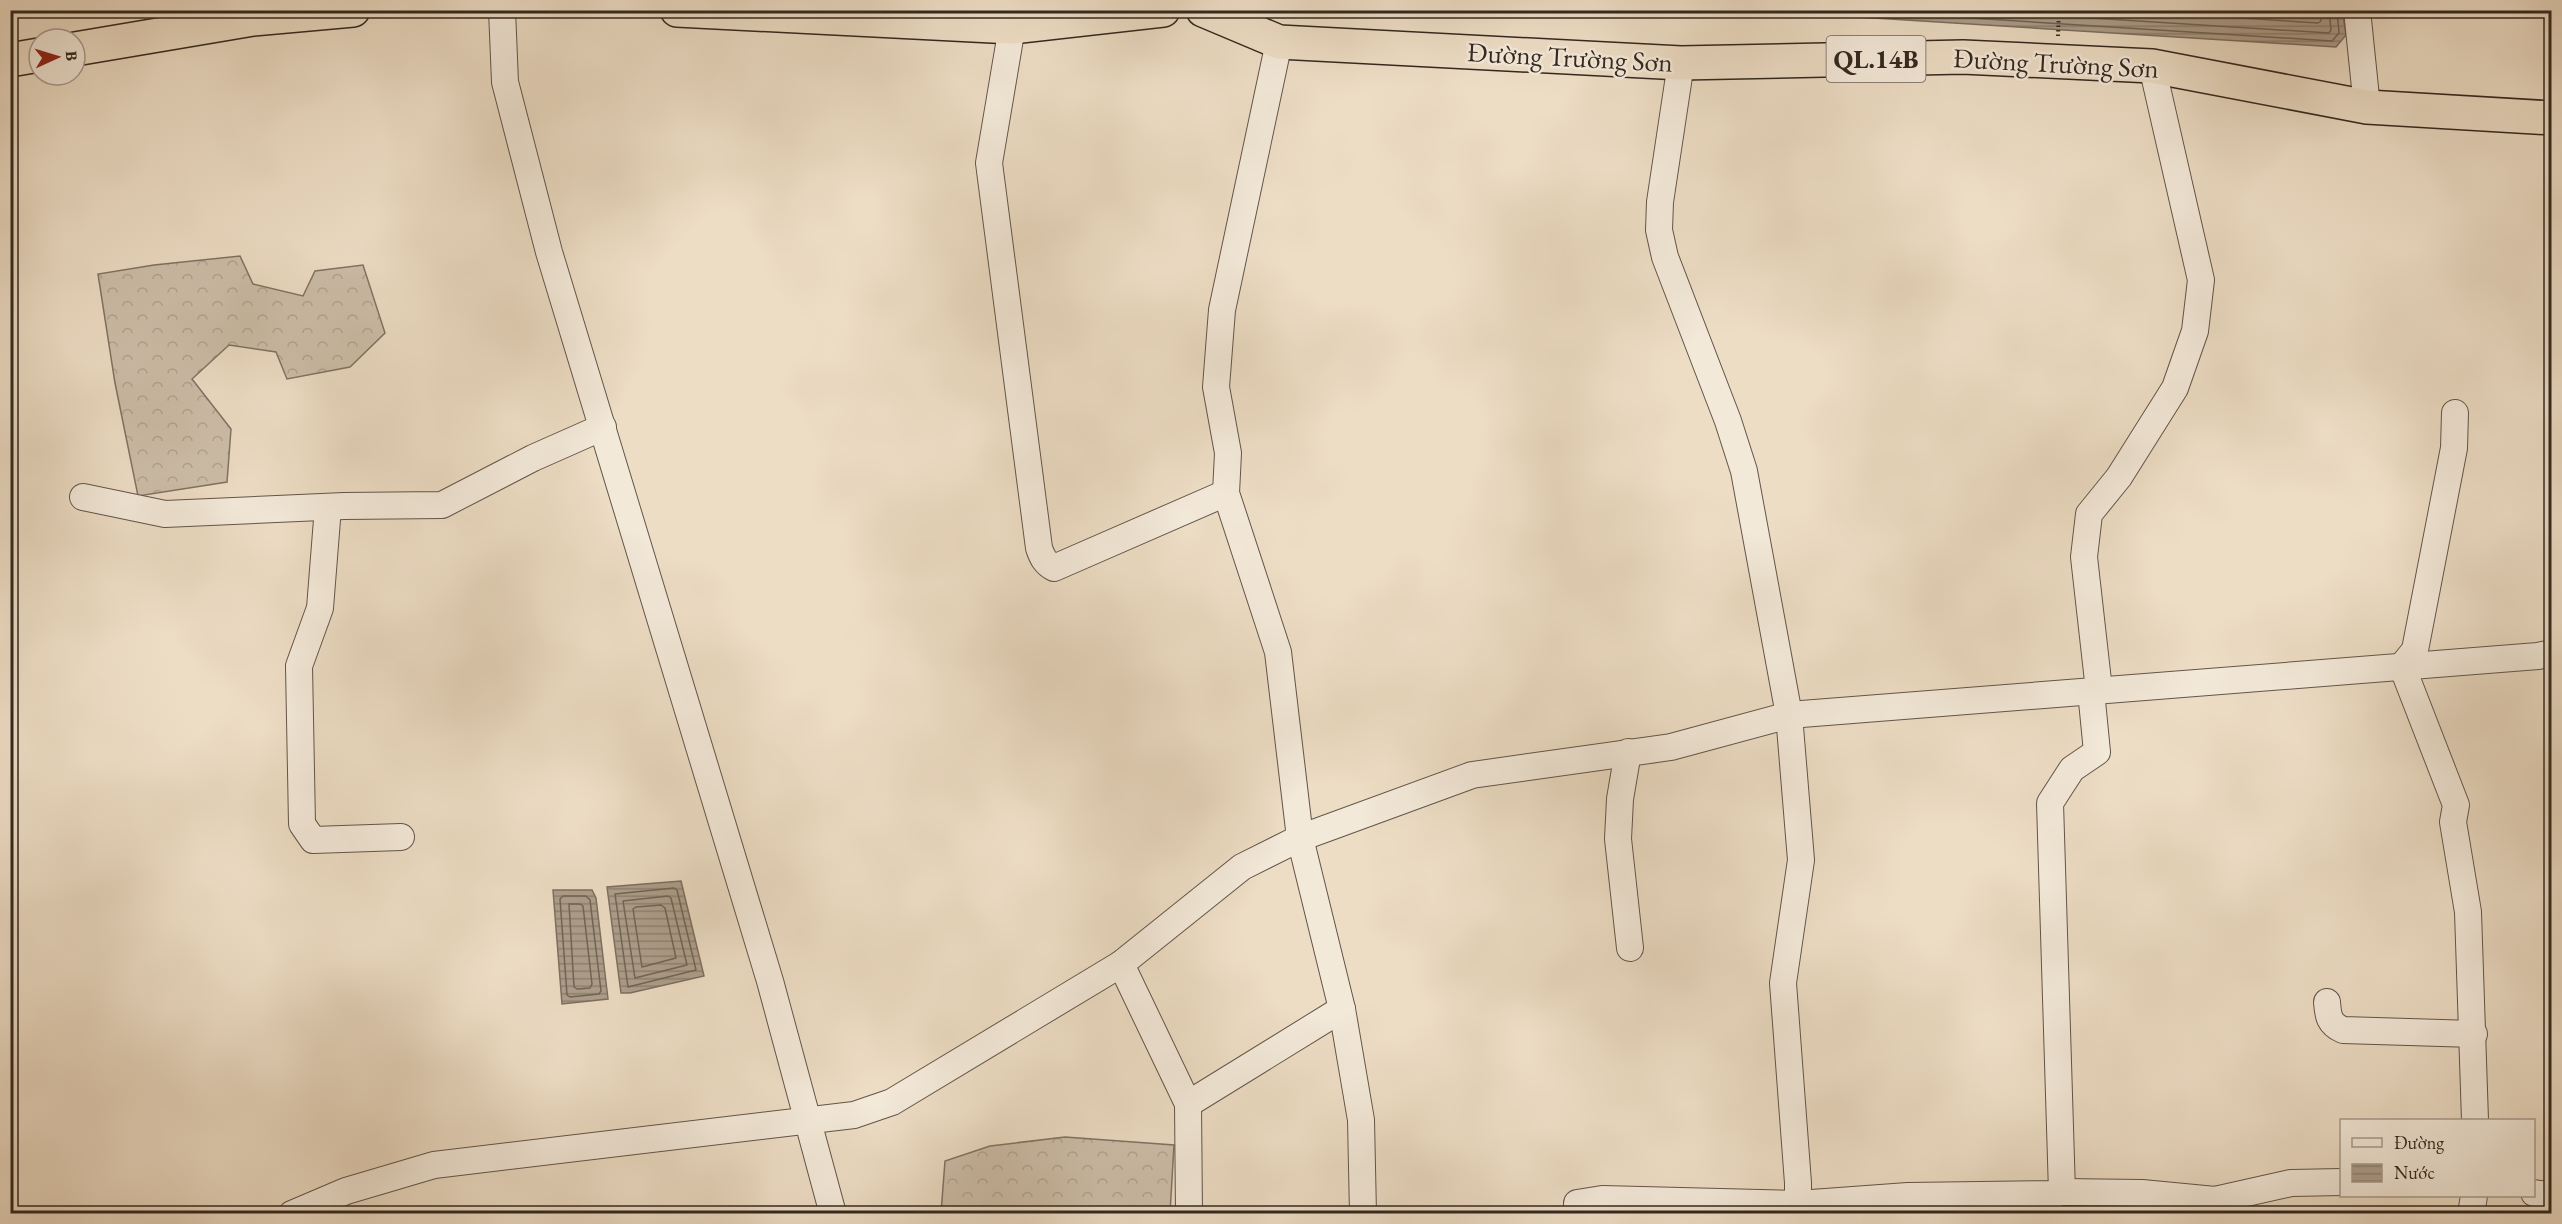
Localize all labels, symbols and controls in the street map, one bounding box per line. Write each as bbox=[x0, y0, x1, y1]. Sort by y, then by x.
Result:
north arrow bbox=[27, 27, 87, 87]
street label: Đường Trường Sơn bbox=[1466, 34, 1674, 80]
road number: QL.14B bbox=[1826, 36, 1926, 82]
street label: Đường Trường Sơn bbox=[1952, 40, 2160, 86]
text: B bbox=[61, 50, 82, 62]
legend bbox=[2340, 1119, 2535, 1197]
text: Đường bbox=[2394, 1131, 2444, 1154]
text: Nước bbox=[2394, 1161, 2435, 1184]

